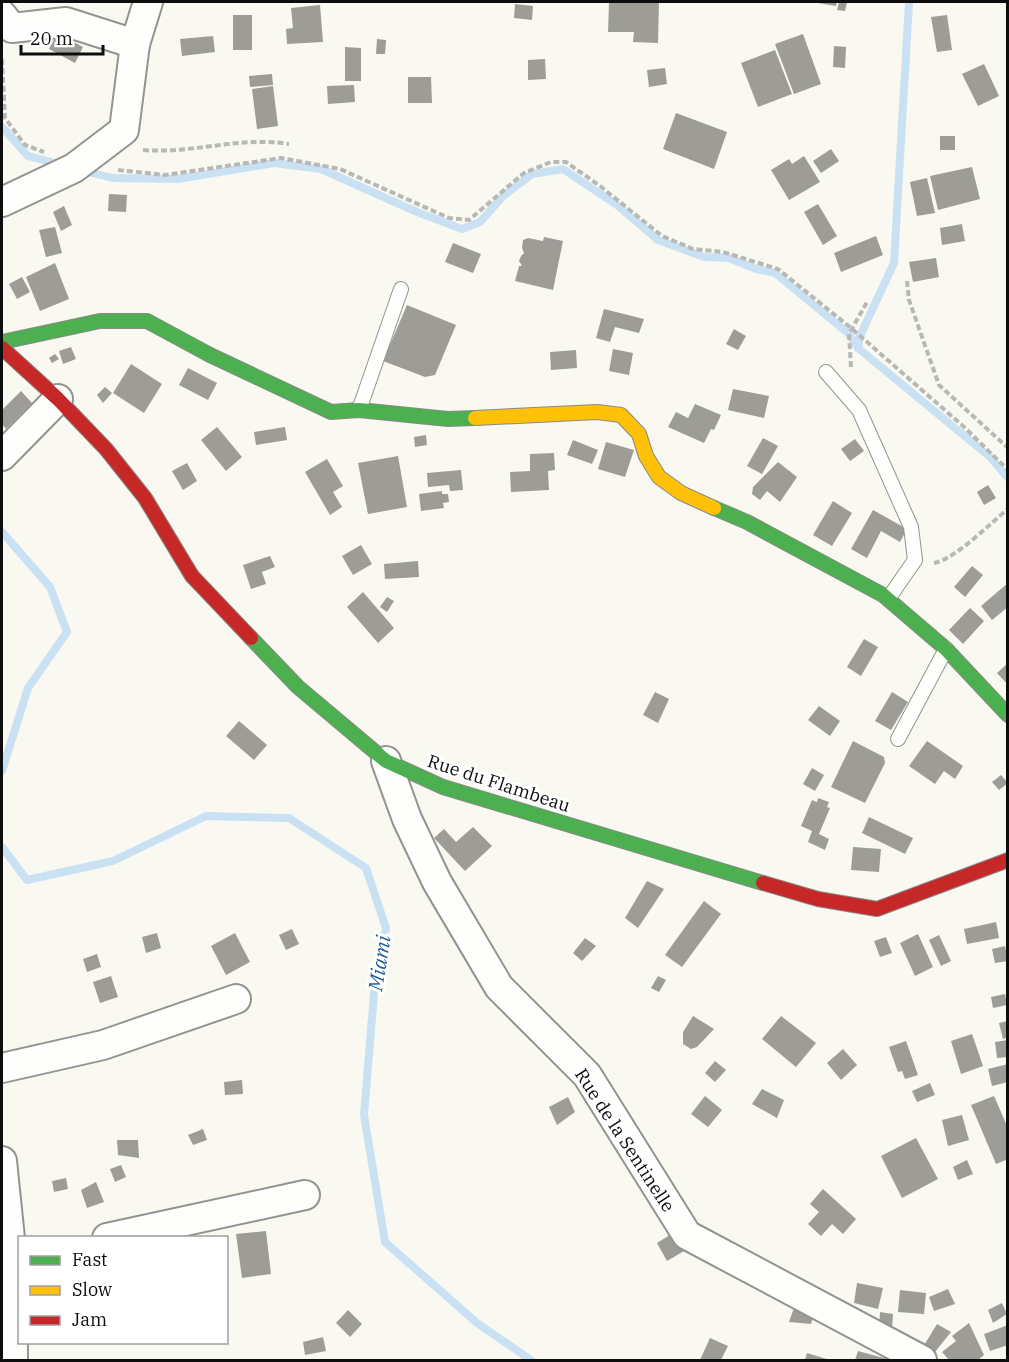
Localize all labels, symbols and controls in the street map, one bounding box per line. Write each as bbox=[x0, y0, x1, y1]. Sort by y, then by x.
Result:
scale bar bbox=[21, 18, 104, 56]
text: 20 m bbox=[30, 27, 73, 50]
street label: Rue du Flambeau bbox=[425, 749, 573, 817]
water label: Miami bbox=[361, 933, 397, 994]
street label: Rue de la Sentinelle bbox=[570, 1064, 680, 1216]
legend bbox=[18, 1236, 228, 1344]
text: Fast bbox=[72, 1248, 107, 1271]
text: Slow bbox=[72, 1278, 112, 1301]
text: Jam bbox=[72, 1308, 107, 1331]

